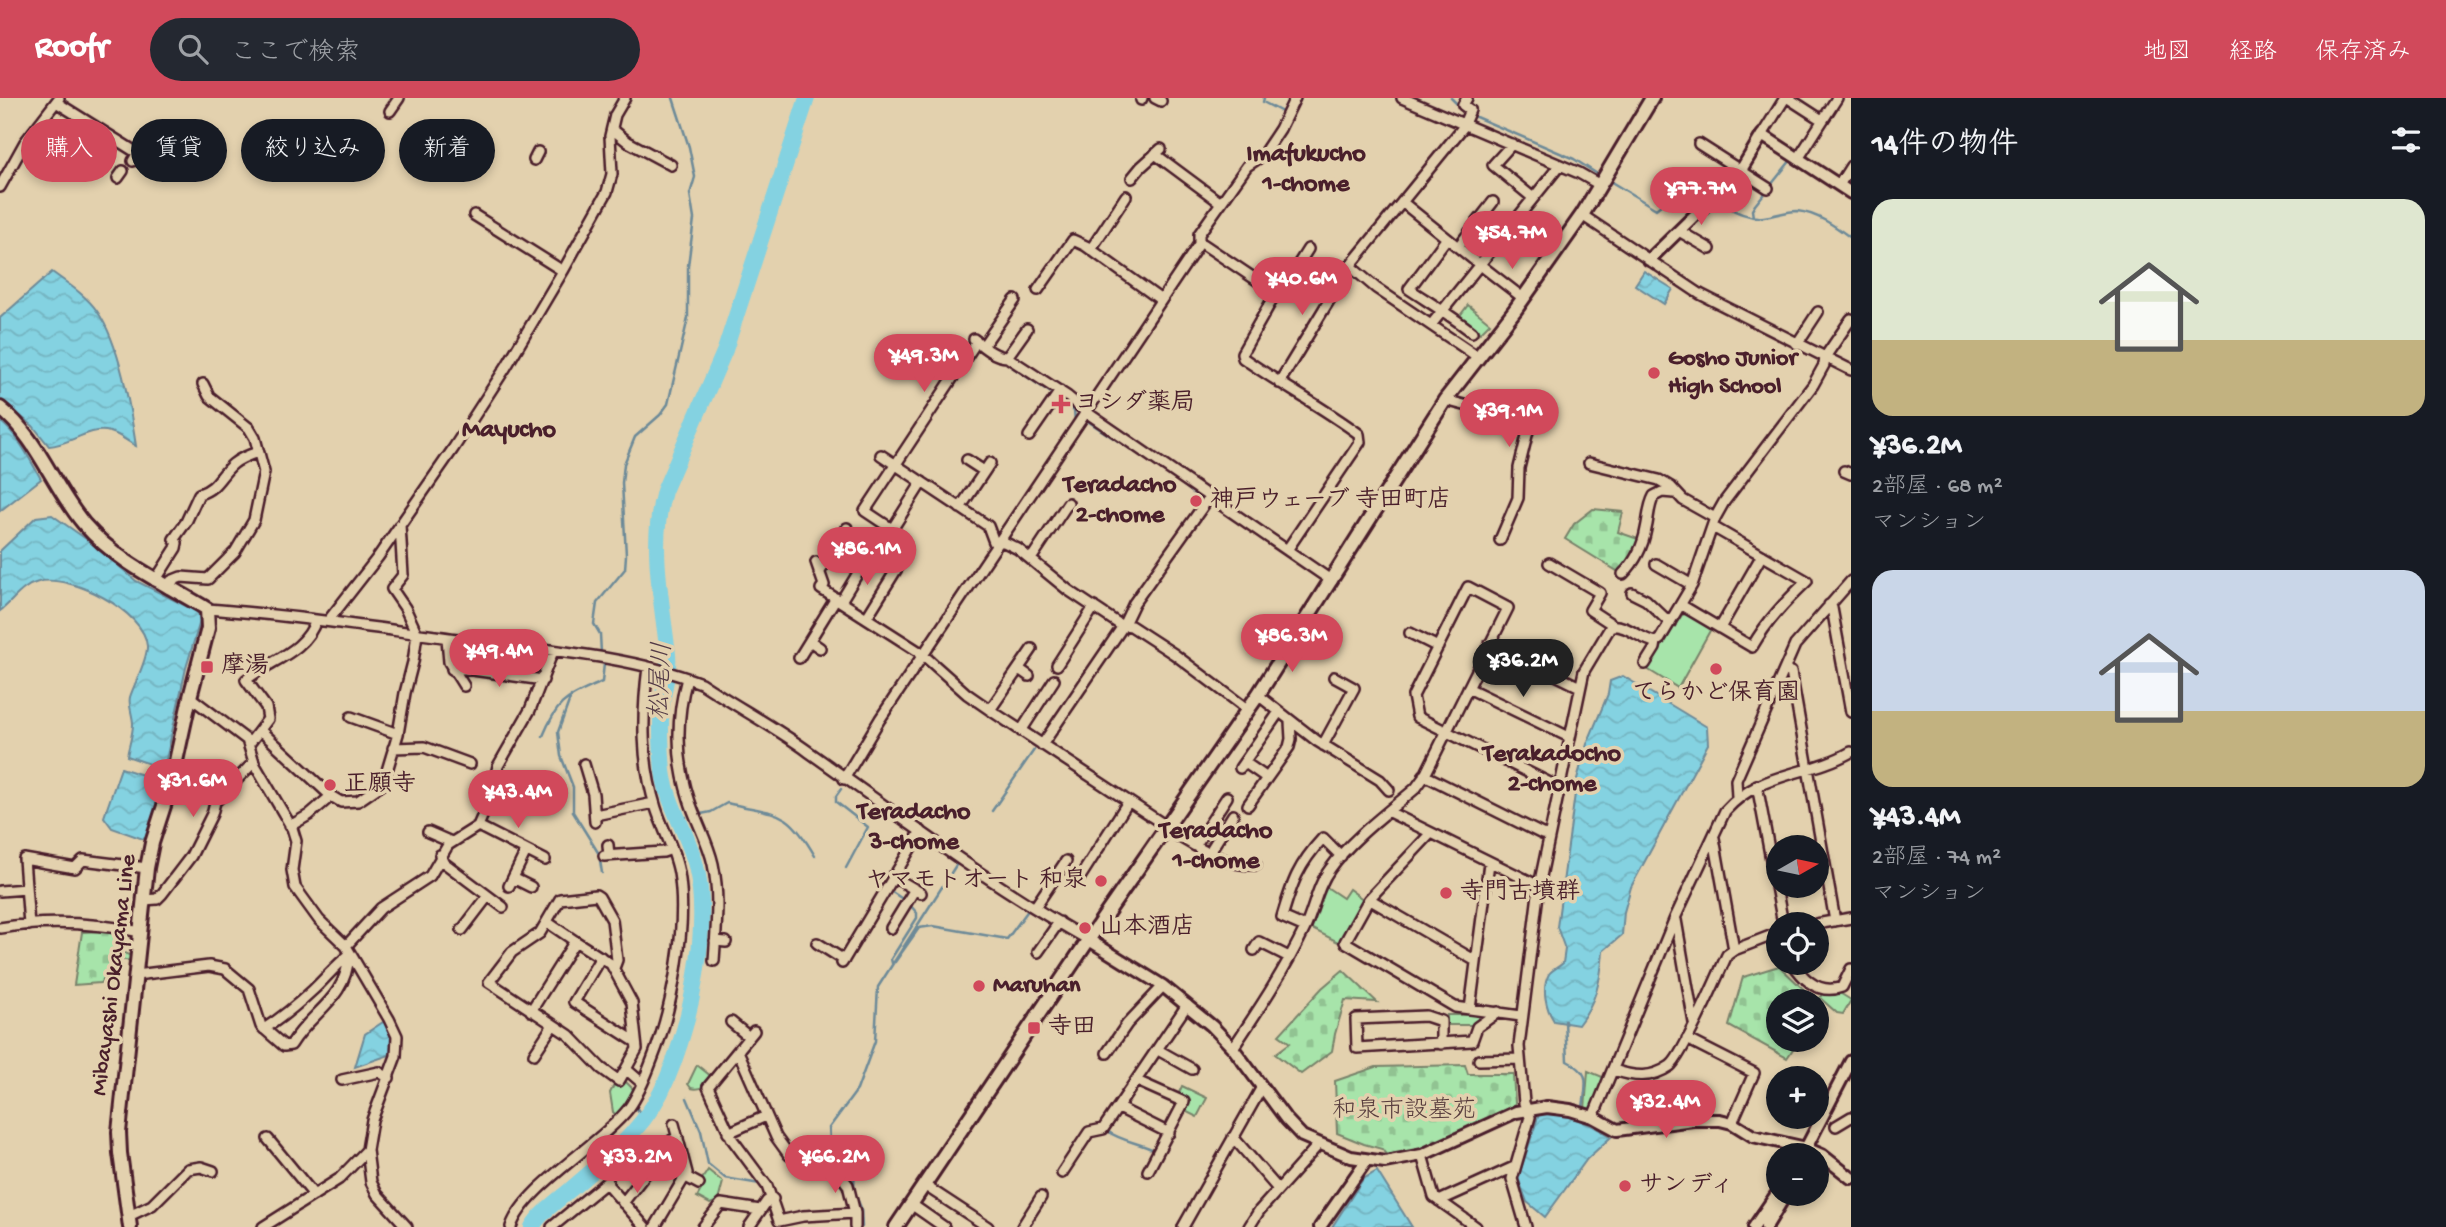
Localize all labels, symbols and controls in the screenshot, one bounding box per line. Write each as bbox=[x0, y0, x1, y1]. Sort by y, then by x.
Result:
search box bbox=[150, 18, 640, 81]
text: Roofr bbox=[35, 30, 108, 68]
icon: search bbox=[174, 30, 212, 68]
text: ここで検索 bbox=[230, 39, 360, 70]
text: 地図 bbox=[2143, 39, 2191, 68]
text: 経路 bbox=[2229, 39, 2277, 68]
text: 保存済み bbox=[2315, 39, 2411, 68]
chip: 購入 bbox=[21, 119, 117, 182]
chip: 賃貸 bbox=[131, 119, 227, 182]
chip: 絞り込み bbox=[241, 119, 385, 182]
chip: 新着 bbox=[399, 119, 495, 182]
icon: filters bbox=[2387, 121, 2425, 159]
text: 14件の物件 bbox=[1872, 129, 2018, 164]
district label: Imafukucho 1-chome bbox=[1246, 140, 1366, 201]
pin: ¥77.7M bbox=[1644, 167, 1758, 227]
text: ¥77.7M bbox=[1666, 176, 1736, 203]
pin: ¥54.7M bbox=[1455, 212, 1569, 271]
text: ¥54.7M bbox=[1478, 220, 1546, 247]
icon: home bbox=[2086, 244, 2212, 370]
pin: ¥40.6M bbox=[1245, 258, 1359, 317]
text: ¥40.6M bbox=[1267, 266, 1337, 293]
pin: ¥49.3M bbox=[867, 334, 981, 394]
text: ¥49.3M bbox=[890, 343, 958, 370]
place label: Gosho Junior High School bbox=[1668, 345, 1800, 402]
marker: Gosho Junior High School bbox=[1646, 365, 1662, 381]
place label: ヨシダ薬局 bbox=[1075, 389, 1195, 419]
pin: ¥39.1M bbox=[1452, 390, 1566, 449]
marker: ヨシダ薬局 bbox=[1053, 396, 1069, 412]
text: ¥39.1M bbox=[1476, 398, 1542, 425]
district label: Mayucho bbox=[462, 416, 556, 447]
text: ¥36.2M bbox=[1872, 430, 1962, 465]
district label: Teradacho 2-chome bbox=[1061, 471, 1177, 532]
text: 2部屋 · 68 m² bbox=[1872, 474, 2003, 501]
place label: 神戸ウェーブ 寺田町店 bbox=[1210, 486, 1451, 516]
marker: 神戸ウェーブ 寺田町店 bbox=[1188, 493, 1204, 509]
text: マンション bbox=[1872, 510, 1986, 537]
pin: ¥86.1M bbox=[810, 528, 924, 587]
text: ¥86.1M bbox=[833, 536, 901, 563]
pin: ¥86.3M bbox=[1235, 614, 1349, 674]
icon: home bbox=[2086, 615, 2212, 741]
text: ¥86.3M bbox=[1257, 623, 1327, 650]
pin: ¥49.4M bbox=[442, 630, 556, 689]
text: ¥49.4M bbox=[465, 638, 533, 665]
pin: ¥36.2M bbox=[1466, 640, 1580, 699]
water label: 松尾川 bbox=[644, 641, 681, 721]
text: ¥36.2M bbox=[1489, 648, 1557, 675]
place label: 摩湯 bbox=[221, 652, 269, 682]
marker: 摩湯 bbox=[199, 659, 215, 675]
marker: てらかど保育園 bbox=[1708, 661, 1724, 677]
place label: てらかど保育園 bbox=[1632, 679, 1800, 709]
district label: Terakadocho 2-chome bbox=[1481, 740, 1622, 801]
pin: ¥31.6M bbox=[136, 760, 250, 819]
text: ¥31.6M bbox=[160, 768, 226, 795]
place label: 正願寺 bbox=[344, 770, 416, 800]
pin: ¥43.4M bbox=[461, 770, 575, 830]
marker: 正願寺 bbox=[322, 777, 338, 793]
text: ¥43.4M bbox=[484, 779, 552, 806]
district label: Teradacho 3-chome bbox=[855, 798, 971, 859]
text: ¥43.4M bbox=[1872, 801, 1960, 836]
district label: Teradacho 1-chome bbox=[1157, 817, 1273, 878]
north arrow bbox=[1766, 835, 1829, 898]
map controls bbox=[1766, 835, 1829, 1206]
text: 2部屋 · 74 m² bbox=[1872, 845, 2001, 872]
street label: Mibayashi Okayama Line bbox=[86, 852, 144, 1097]
place label: ヤマモトオート 和泉 bbox=[865, 866, 1087, 896]
marker: ヤマモトオート 和泉 bbox=[1093, 873, 1109, 889]
place label: 寺門古墳群 bbox=[1460, 878, 1580, 908]
text: マンション bbox=[1872, 881, 1986, 908]
marker: 寺門古墳群 bbox=[1438, 885, 1454, 901]
button: locate bbox=[1766, 912, 1829, 975]
place label: 山本酒店 bbox=[1099, 913, 1195, 943]
marker: 山本酒店 bbox=[1077, 920, 1093, 936]
place label: Maruhan bbox=[993, 972, 1081, 1001]
marker: Maruhan bbox=[971, 978, 987, 994]
button: layers bbox=[1766, 989, 1829, 1052]
place label: 寺田 bbox=[1048, 1013, 1096, 1043]
marker: 寺田 bbox=[1026, 1020, 1042, 1036]
button: + bbox=[1766, 1066, 1829, 1129]
pin: ¥32.4M bbox=[1609, 1080, 1723, 1140]
text: ¥32.4M bbox=[1632, 1089, 1700, 1116]
park label: 和泉市設墓苑 bbox=[1332, 1096, 1476, 1126]
pin: ¥33.2M bbox=[580, 1136, 694, 1195]
pin: ¥66.2M bbox=[778, 1136, 892, 1195]
button: − bbox=[1766, 1143, 1829, 1206]
text: ¥33.2M bbox=[603, 1144, 672, 1171]
text: ¥66.2M bbox=[801, 1144, 869, 1171]
place label: サンディ bbox=[1639, 1172, 1734, 1201]
marker: サンディ bbox=[1617, 1178, 1633, 1194]

